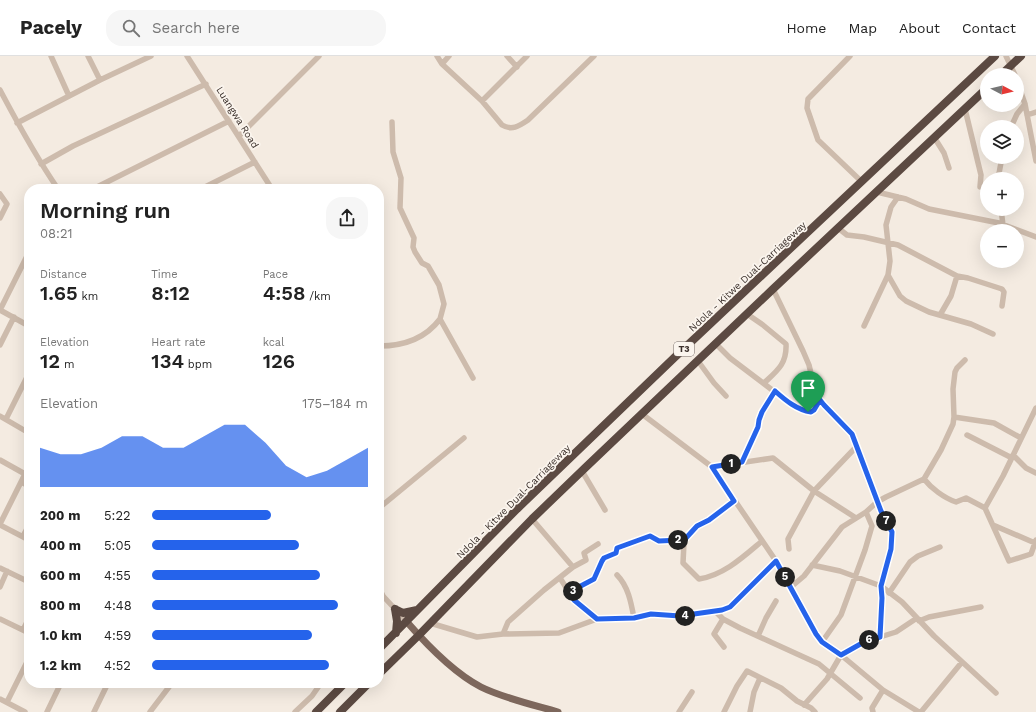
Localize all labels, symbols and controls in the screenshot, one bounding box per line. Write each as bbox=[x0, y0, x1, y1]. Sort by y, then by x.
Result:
search box bbox=[106, 10, 386, 46]
text: Pacely bbox=[20, 16, 82, 39]
icon: search bbox=[120, 17, 142, 39]
text: Search here bbox=[152, 19, 240, 37]
text: Home bbox=[786, 20, 826, 36]
text: Map bbox=[848, 20, 877, 36]
text: About bbox=[899, 20, 940, 36]
text: Contact bbox=[962, 20, 1016, 36]
north arrow bbox=[980, 68, 1024, 112]
map controls bbox=[980, 68, 1024, 268]
street label: Luangwa Road bbox=[214, 84, 261, 150]
button: layers bbox=[980, 120, 1024, 164]
button: + bbox=[980, 172, 1024, 216]
button: share bbox=[326, 197, 368, 239]
text: Morning run bbox=[40, 198, 171, 223]
street label: Ndola - Kitwe Dual-Carriageway bbox=[686, 218, 809, 334]
button: − bbox=[980, 224, 1024, 268]
text: 08:21 bbox=[40, 226, 73, 241]
text: Distance bbox=[40, 268, 87, 281]
text: Time bbox=[151, 268, 178, 281]
text: Pace bbox=[263, 268, 288, 281]
text: 1.65 bbox=[40, 281, 78, 305]
text: 8:12 bbox=[151, 281, 190, 305]
text: 4:58 bbox=[263, 281, 305, 305]
text: km bbox=[78, 290, 98, 303]
text: /km bbox=[305, 290, 331, 303]
text: Elevation bbox=[40, 336, 89, 349]
text: Heart rate bbox=[151, 336, 206, 349]
text: kcal bbox=[263, 336, 284, 349]
road number: T3 bbox=[674, 342, 694, 356]
text: 12 bbox=[40, 349, 60, 373]
text: 134 bbox=[151, 349, 184, 373]
text: 126 bbox=[263, 349, 295, 373]
text: m bbox=[60, 358, 74, 371]
text: bpm bbox=[184, 358, 212, 371]
pin bbox=[791, 371, 825, 412]
icon: arrive bbox=[797, 377, 819, 399]
text: Elevation bbox=[40, 396, 98, 411]
text: 175–184 m bbox=[302, 396, 368, 411]
street label: Ndola - Kitwe Dual-Carriageway bbox=[454, 442, 573, 560]
pin: 1 bbox=[721, 454, 741, 474]
text: 1 bbox=[729, 457, 733, 470]
text: 200 m bbox=[40, 508, 80, 523]
text: 5:22 bbox=[104, 508, 131, 523]
pin: 7 bbox=[876, 511, 896, 531]
text: 7 bbox=[883, 514, 889, 527]
pin: 2 bbox=[668, 530, 688, 550]
text: 2 bbox=[675, 533, 681, 546]
text: 400 m bbox=[40, 538, 81, 553]
text: 5:05 bbox=[104, 538, 131, 553]
pin: 5 bbox=[775, 567, 795, 587]
text: 600 m bbox=[40, 568, 81, 583]
text: 4:55 bbox=[104, 568, 131, 583]
text: 5 bbox=[782, 570, 788, 583]
pin: 3 bbox=[563, 581, 583, 601]
text: 3 bbox=[570, 584, 576, 597]
text: 800 m bbox=[40, 598, 81, 613]
text: 4:48 bbox=[104, 598, 132, 613]
pin: 4 bbox=[675, 606, 695, 626]
text: 4 bbox=[681, 609, 689, 622]
text: 1.0 km bbox=[40, 628, 82, 643]
text: 4:59 bbox=[104, 628, 131, 643]
pin: 6 bbox=[859, 630, 879, 650]
text: 6 bbox=[866, 633, 872, 646]
text: 1.2 km bbox=[40, 658, 81, 673]
text: 4:52 bbox=[104, 658, 131, 673]

